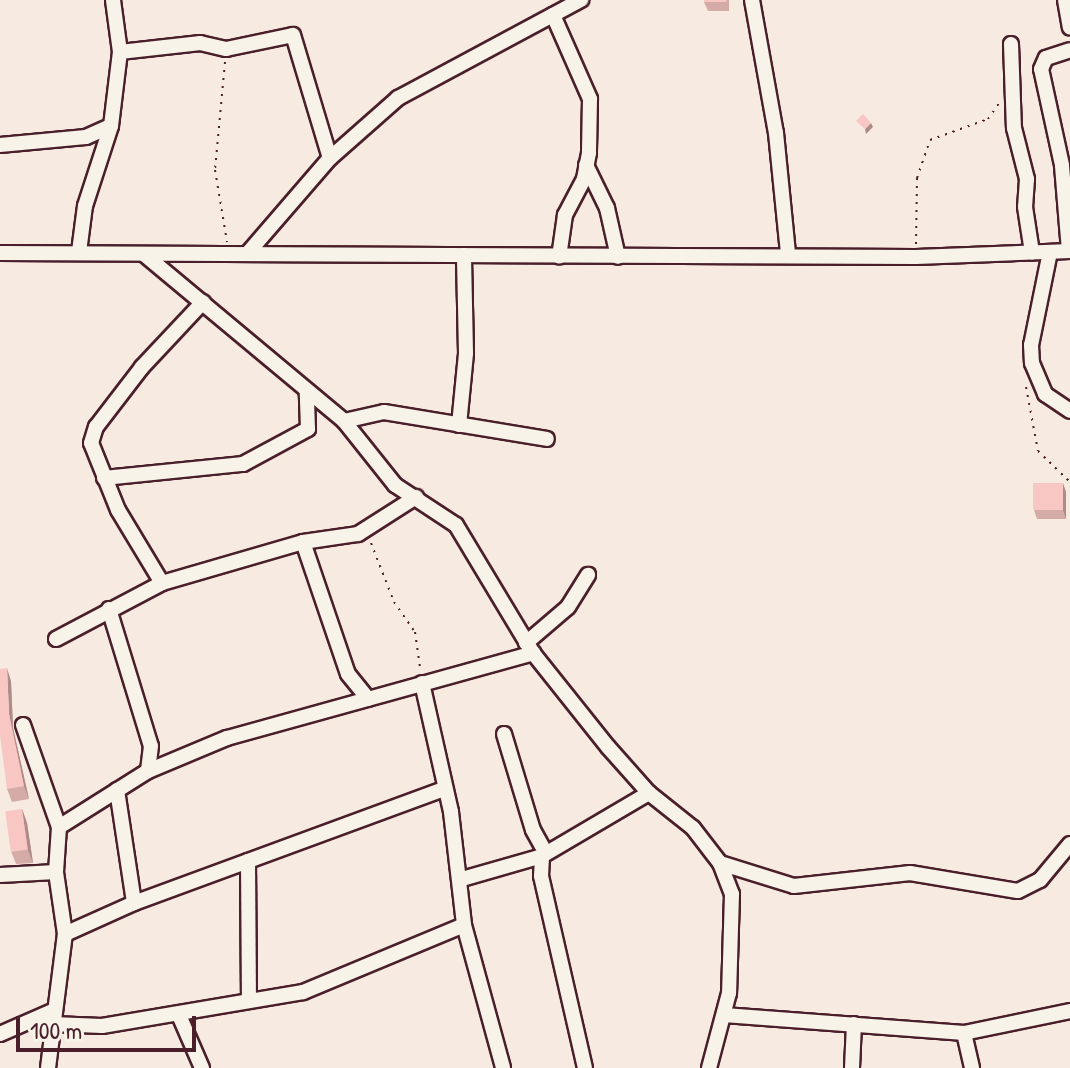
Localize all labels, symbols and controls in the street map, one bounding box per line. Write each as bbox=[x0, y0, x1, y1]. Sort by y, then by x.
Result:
scale bar bbox=[20, 1000, 200, 1050]
text: 100 m bbox=[30, 1014, 82, 1046]

